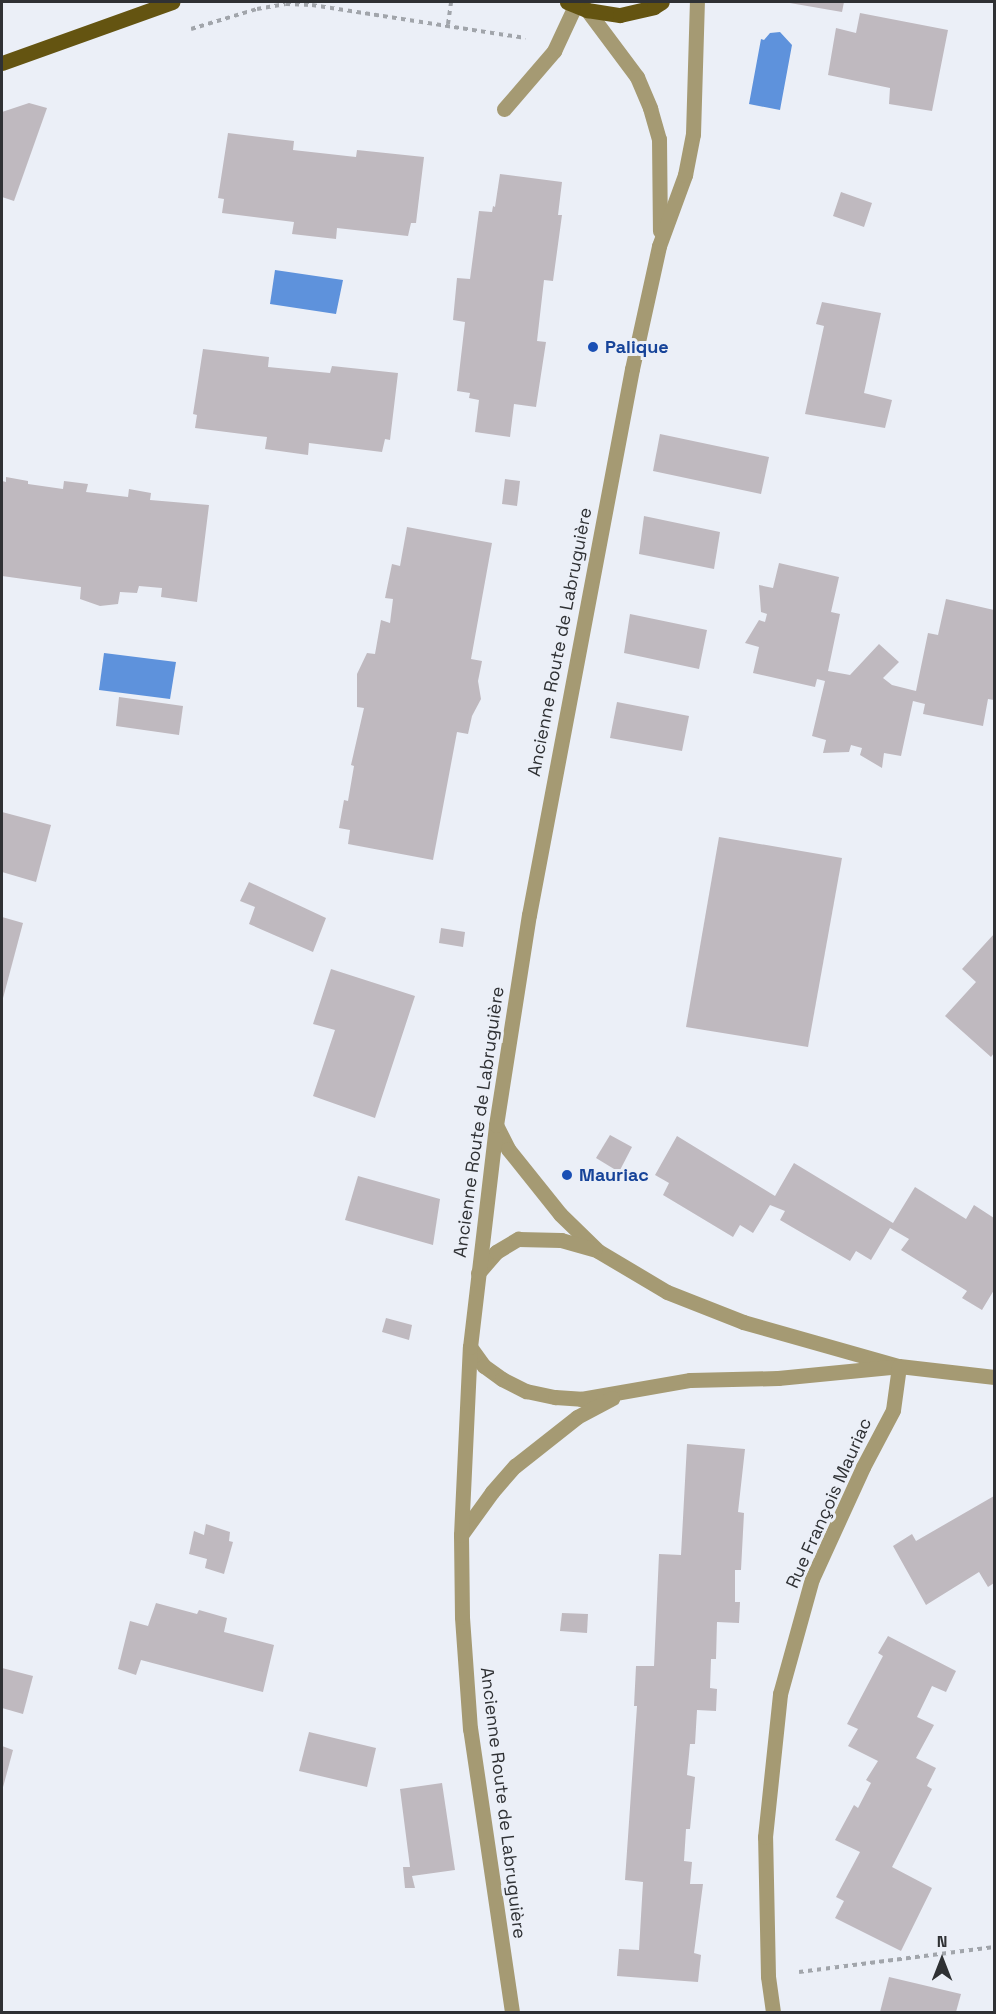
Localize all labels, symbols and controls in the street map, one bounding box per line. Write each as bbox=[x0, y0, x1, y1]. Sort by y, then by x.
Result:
place label: Palique bbox=[605, 336, 669, 358]
marker: Palique bbox=[586, 340, 600, 354]
street label: Ancienne Route de Labruguière bbox=[523, 506, 597, 778]
street label: Ancienne Route de Labruguière bbox=[449, 985, 509, 1259]
place label: Mauriac bbox=[579, 1164, 649, 1186]
marker: Mauriac bbox=[560, 1168, 574, 1182]
street label: Rue François Mauriac bbox=[782, 1414, 876, 1592]
street label: Ancienne Route de Labruguière bbox=[476, 1666, 530, 1940]
north arrow bbox=[912, 1930, 972, 1990]
text: N bbox=[937, 1931, 947, 1952]

